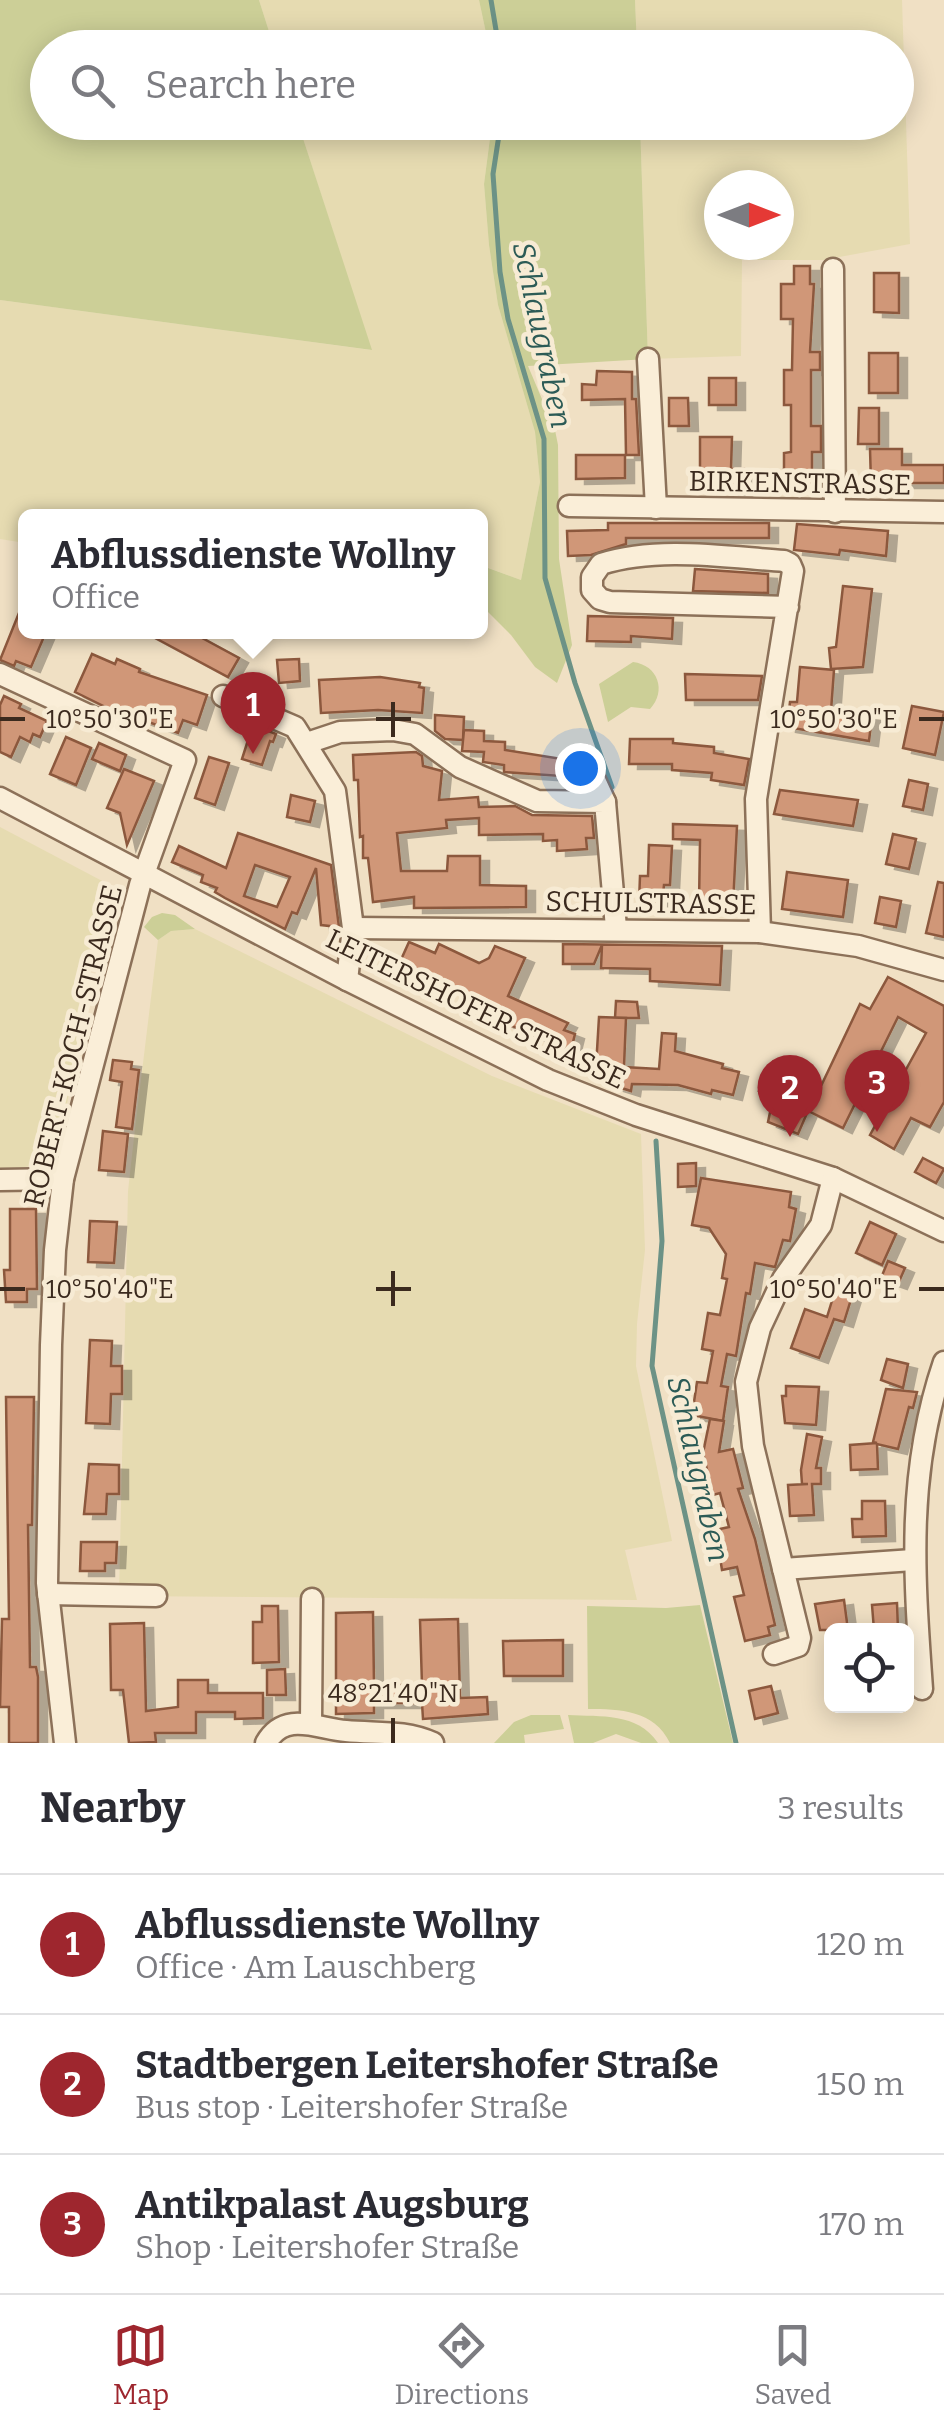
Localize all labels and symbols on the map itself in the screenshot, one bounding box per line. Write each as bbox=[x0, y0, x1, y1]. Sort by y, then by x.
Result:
north arrow bbox=[704, 170, 794, 260]
water label: Schlaugraben bbox=[505, 239, 579, 431]
street label: BIRKENSTRASSE bbox=[688, 465, 912, 501]
pin: 1 bbox=[220, 672, 286, 754]
text: 10°50'30"E bbox=[46, 705, 174, 735]
text: 10°50'30"E bbox=[770, 705, 898, 735]
your location bbox=[555, 743, 606, 794]
street label: ROBERT-KOCH-STRASSE bbox=[17, 882, 129, 1210]
street label: SCHULSTRASSE bbox=[545, 885, 757, 921]
street label: LEITERSHOFER STRASSE bbox=[321, 922, 631, 1096]
pin: 3 bbox=[844, 1050, 910, 1132]
pin: 2 bbox=[758, 1054, 822, 1137]
text: 10°50'40"E bbox=[46, 1275, 174, 1305]
text: 10°50'40"E bbox=[770, 1275, 898, 1305]
water label: Schlaugraben bbox=[659, 1373, 737, 1565]
text: 48°21'40"N bbox=[328, 1679, 458, 1709]

